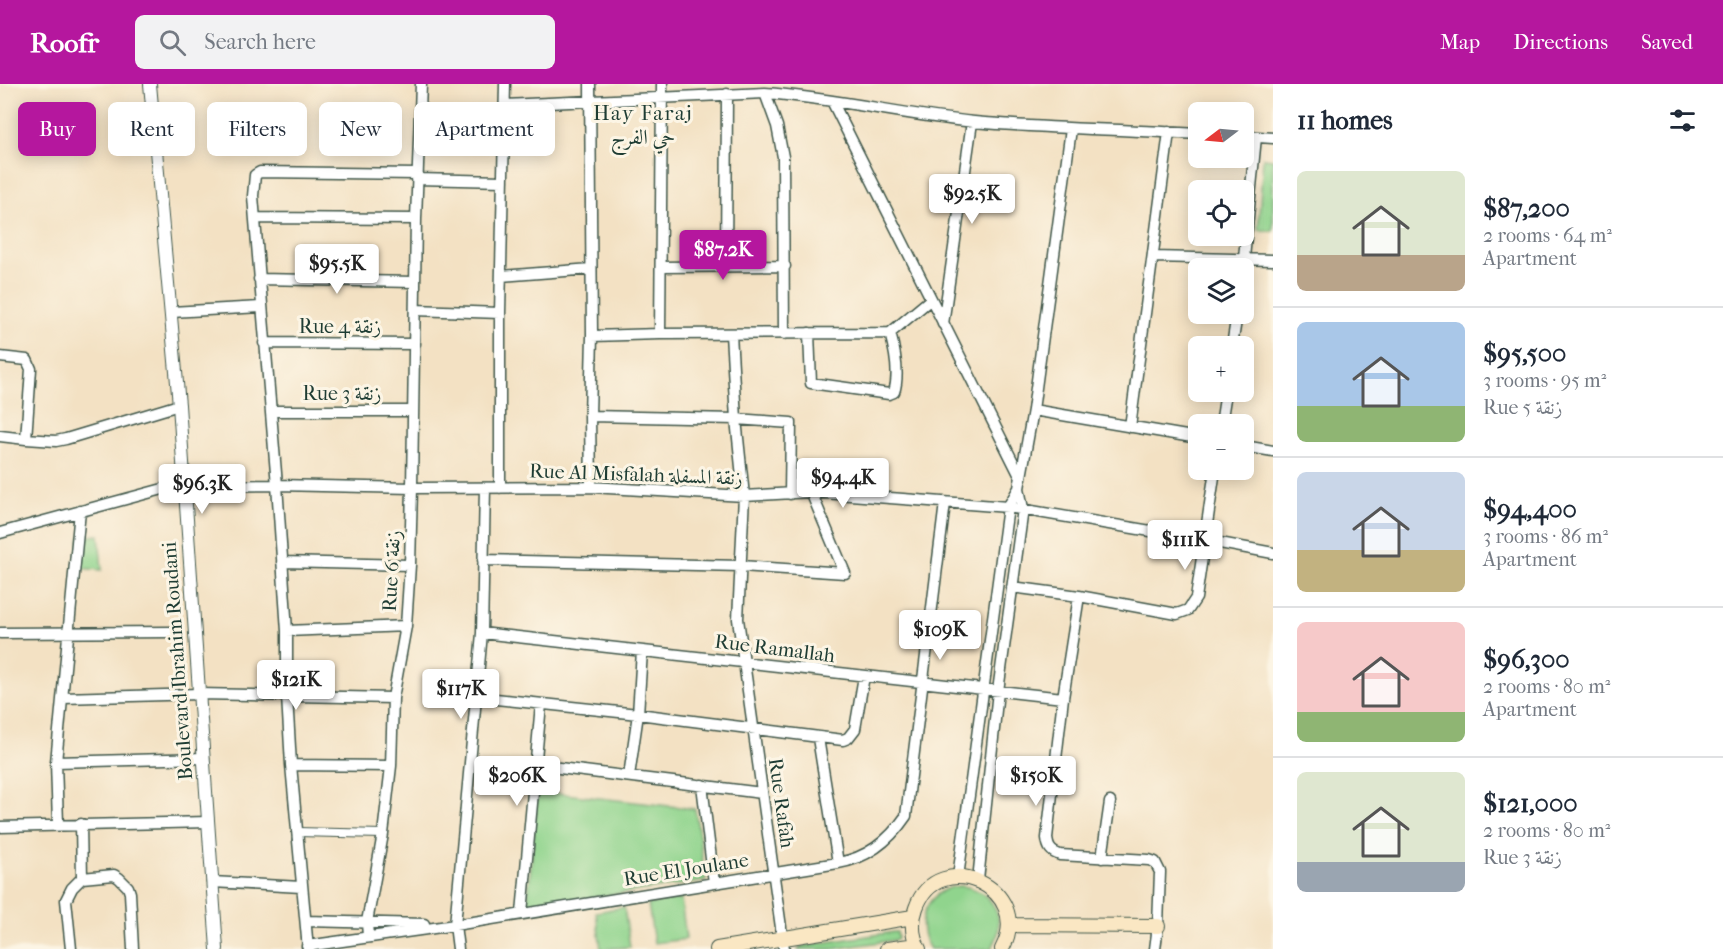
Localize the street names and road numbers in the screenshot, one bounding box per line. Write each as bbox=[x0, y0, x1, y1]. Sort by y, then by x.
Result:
street label: Rue 4 زنقة bbox=[299, 315, 381, 338]
street label: Rue 3 زنقة bbox=[302, 382, 382, 405]
street label: Rue Al Misfalah زنقة المسفلة bbox=[529, 459, 743, 490]
street label: Rue 6 زنقة bbox=[378, 530, 405, 612]
street label: Boulevard Ibrahim Roudani bbox=[158, 541, 197, 781]
street label: Rue Ramallah bbox=[713, 630, 837, 667]
street label: Rue Rafah bbox=[764, 757, 799, 850]
street label: Rue El Joulane bbox=[622, 848, 750, 891]

